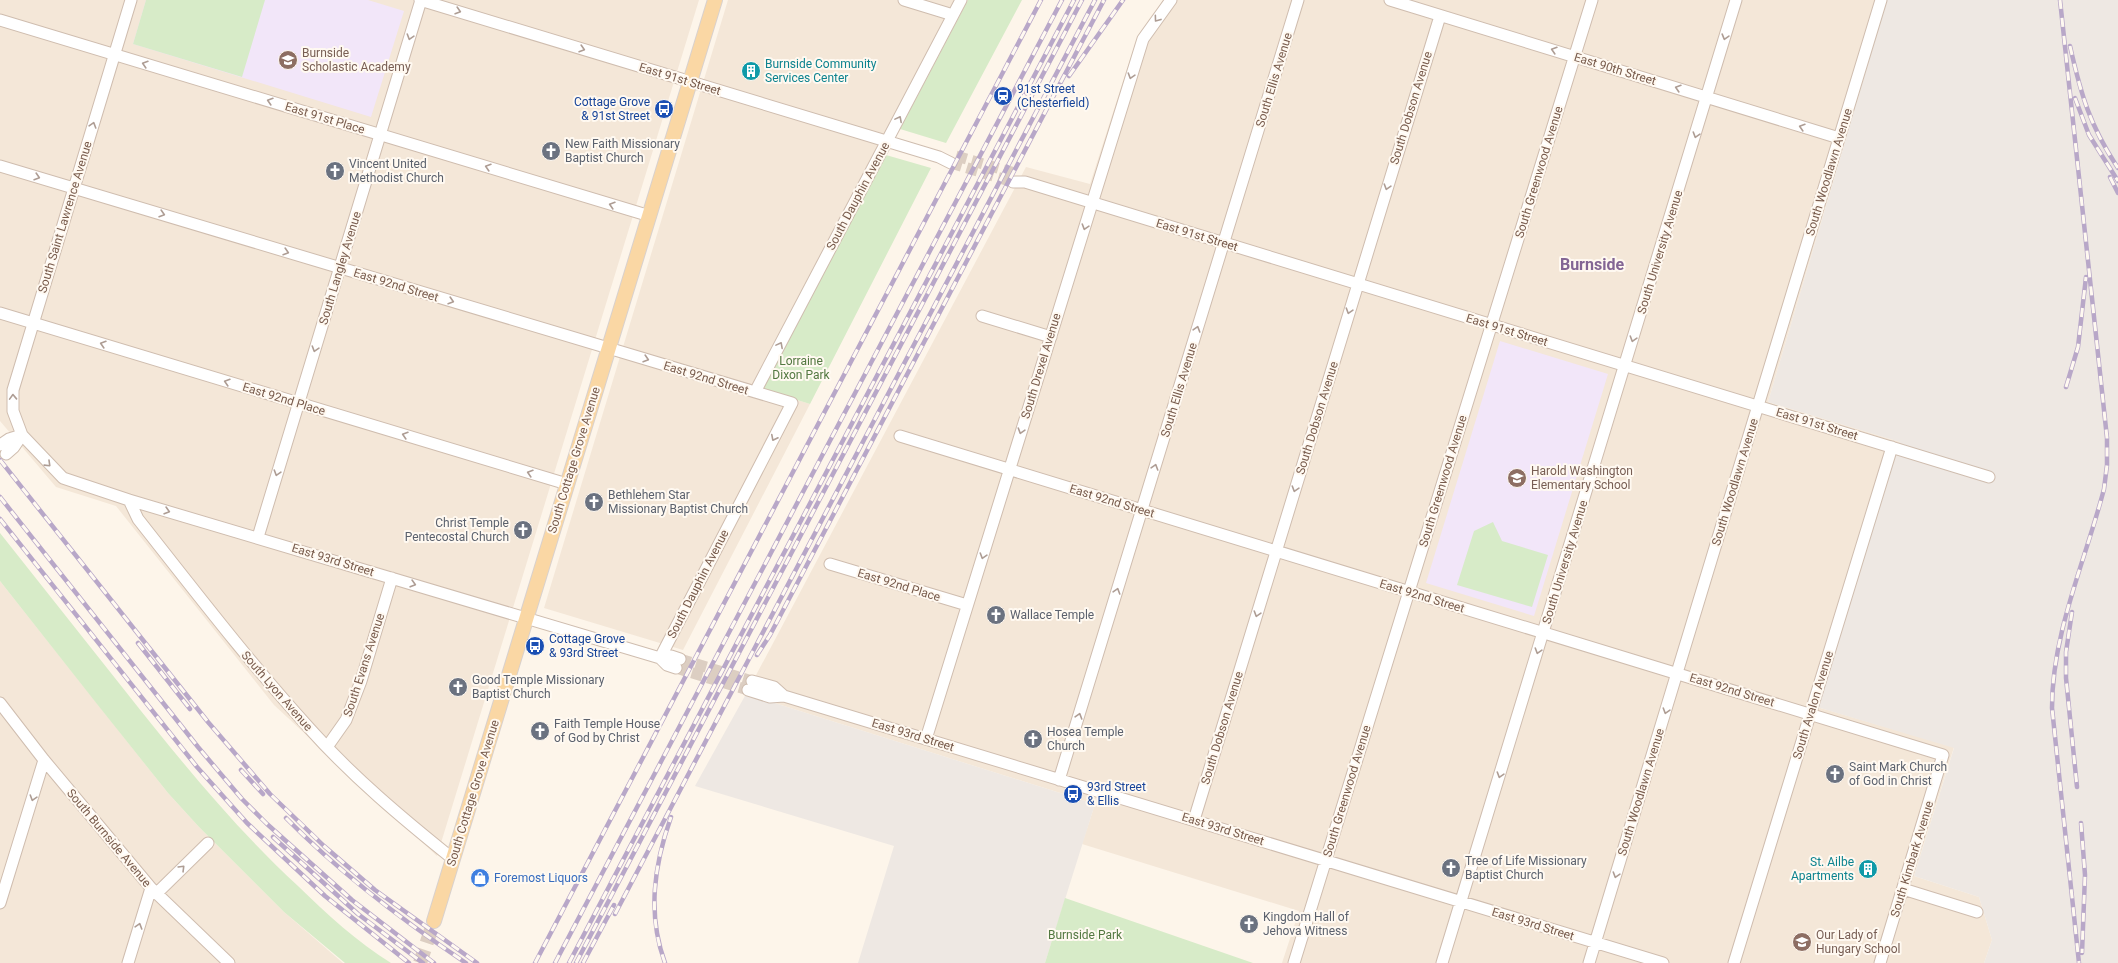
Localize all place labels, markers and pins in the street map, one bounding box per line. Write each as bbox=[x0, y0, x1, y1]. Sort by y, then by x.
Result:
place label: Burnside Scholastic Academy bbox=[302, 46, 411, 74]
school or university icon: Burnside Scholastic Academy bbox=[277, 49, 299, 71]
place label: Burnside Community Services Center bbox=[765, 57, 877, 85]
building icon: Burnside Community Services Center bbox=[740, 60, 762, 82]
place label: 91st Street (Chesterfield) bbox=[1017, 82, 1089, 110]
station icon: 91st Street (Chesterfield) bbox=[992, 85, 1014, 107]
place label: Cottage Grove & 91st Street bbox=[574, 95, 650, 123]
bus stop icon: Cottage Grove & 91st Street bbox=[653, 98, 675, 120]
place label: New Faith Missionary Baptist Church bbox=[565, 137, 680, 165]
church icon: New Faith Missionary Baptist Church bbox=[540, 140, 562, 162]
place label: Vincent United Methodist Church bbox=[349, 157, 444, 185]
church icon: Vincent United Methodist Church bbox=[324, 160, 346, 182]
place label: Harold Washington Elementary School bbox=[1531, 464, 1633, 492]
school or university icon: Harold Washington Elementary School bbox=[1506, 467, 1528, 489]
place label: Bethlehem Star Missionary Baptist Church bbox=[608, 488, 748, 516]
church icon: Bethlehem Star Missionary Baptist Church bbox=[583, 491, 605, 513]
place label: Christ Temple Pentecostal Church bbox=[405, 516, 509, 544]
church icon: Christ Temple Pentecostal Church bbox=[512, 519, 534, 541]
church icon: Wallace Temple bbox=[985, 604, 1007, 626]
place label: Wallace Temple bbox=[1010, 608, 1094, 622]
place label: Cottage Grove & 93rd Street bbox=[549, 632, 625, 660]
bus stop icon: Cottage Grove & 93rd Street bbox=[524, 635, 546, 657]
place label: Good Temple Missionary Baptist Church bbox=[472, 673, 605, 701]
church icon: Good Temple Missionary Baptist Church bbox=[447, 676, 469, 698]
place label: Faith Temple House of God by Christ bbox=[554, 717, 660, 745]
church icon: Faith Temple House of God by Christ bbox=[529, 720, 551, 742]
place label: Hosea Temple Church bbox=[1047, 725, 1124, 753]
church icon: Hosea Temple Church bbox=[1022, 728, 1044, 750]
place label: Saint Mark Church of God in Christ bbox=[1849, 760, 1947, 788]
church icon: Saint Mark Church of God in Christ bbox=[1824, 763, 1846, 785]
place label: 93rd Street & Ellis bbox=[1087, 780, 1146, 808]
bus stop icon: 93rd Street & Ellis bbox=[1062, 783, 1084, 805]
place label: Tree of Life Missionary Baptist Church bbox=[1465, 854, 1587, 882]
place label: St. Ailbe Apartments bbox=[1791, 855, 1854, 883]
church icon: Tree of Life Missionary Baptist Church bbox=[1440, 857, 1462, 879]
building icon: St. Ailbe Apartments bbox=[1857, 858, 1879, 880]
shop icon: Foremost Liquors bbox=[469, 867, 491, 889]
place label: Foremost Liquors bbox=[494, 871, 588, 885]
place label: Kingdom Hall of Jehova Witness bbox=[1263, 910, 1350, 938]
church icon: Kingdom Hall of Jehova Witness bbox=[1238, 913, 1260, 935]
place label: Our Lady of Hungary School bbox=[1816, 928, 1901, 956]
school or university icon: Our Lady of Hungary School bbox=[1791, 931, 1813, 953]

